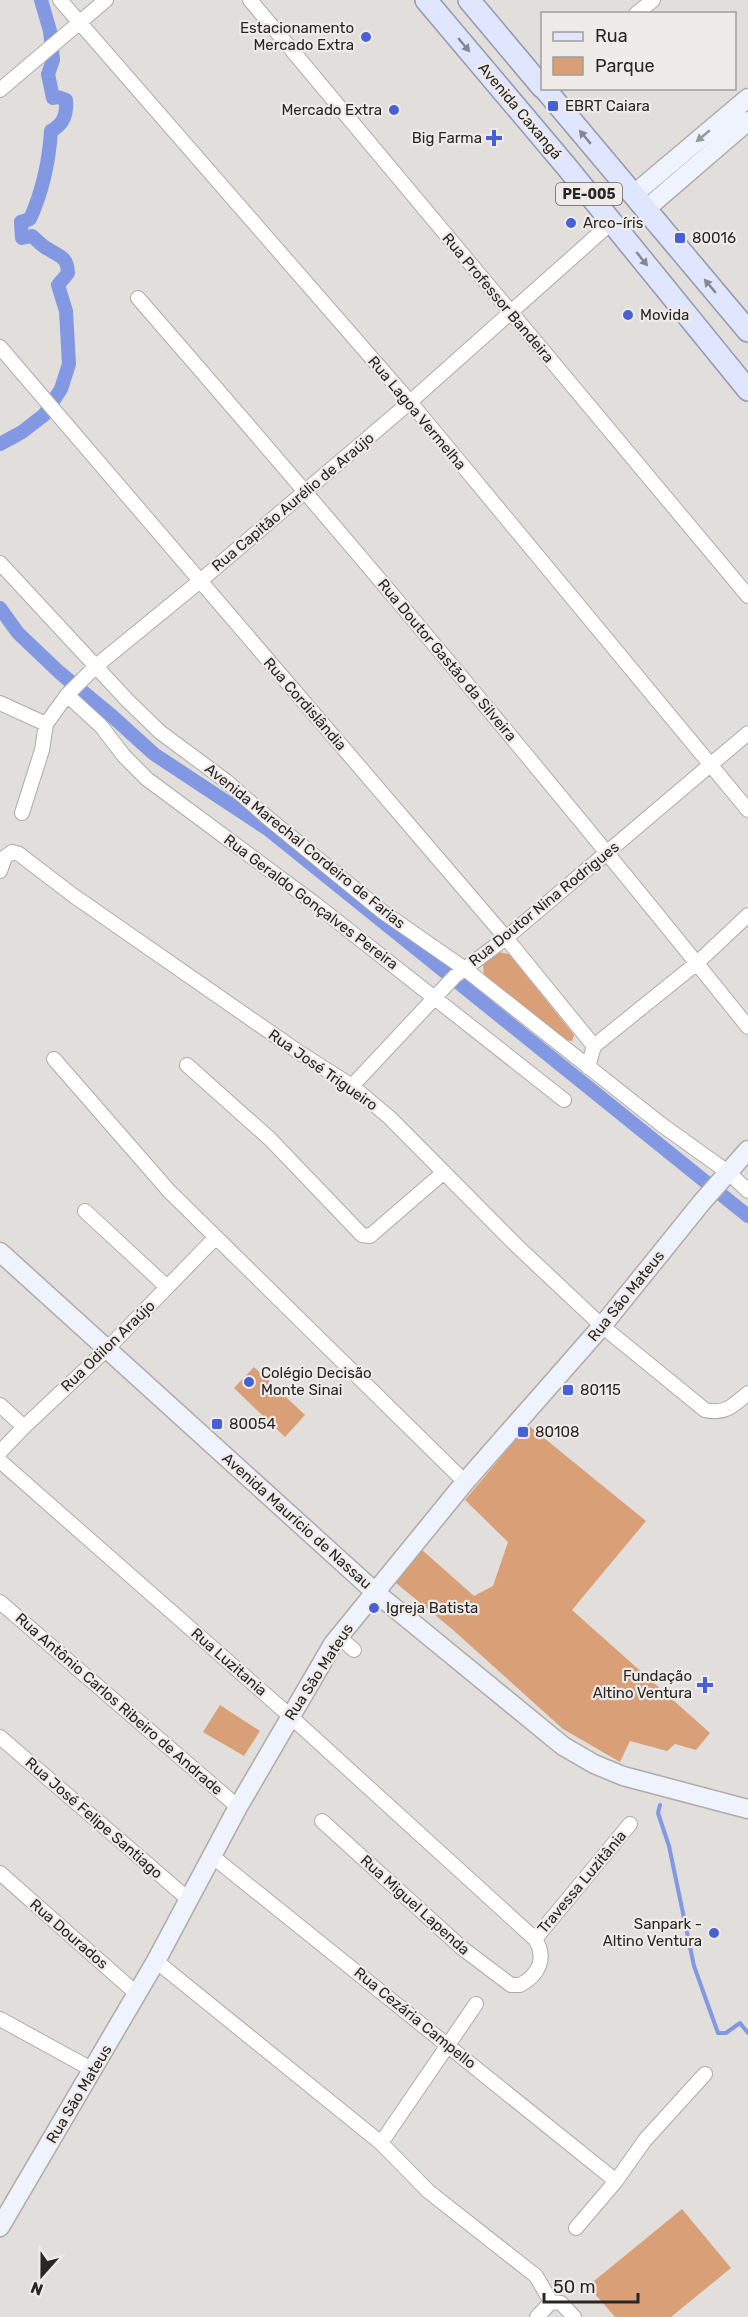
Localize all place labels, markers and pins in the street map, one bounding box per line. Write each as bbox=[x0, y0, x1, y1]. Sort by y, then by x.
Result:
place label: Estacionamento Mercado Extra bbox=[240, 19, 354, 54]
marker: Estacionamento Mercado Extra bbox=[359, 30, 373, 44]
place label: EBRT Caiara bbox=[565, 97, 650, 115]
marker: EBRT Caiara bbox=[546, 99, 560, 113]
place label: Mercado Extra bbox=[281, 101, 382, 119]
marker: Mercado Extra bbox=[387, 103, 401, 117]
place label: Big Farma bbox=[412, 129, 482, 147]
marker: Big Farma bbox=[487, 131, 501, 145]
place label: Arco-íris bbox=[583, 214, 644, 232]
marker: Arco-íris bbox=[564, 216, 578, 230]
place label: 80016 bbox=[692, 229, 736, 247]
marker: 80016 bbox=[673, 231, 687, 245]
place label: Movida bbox=[640, 306, 689, 324]
marker: Movida bbox=[621, 308, 635, 322]
place label: Colégio Decisão Monte Sinai bbox=[261, 1364, 372, 1399]
marker: Colégio Decisão Monte Sinai bbox=[242, 1375, 256, 1389]
place label: 80115 bbox=[580, 1381, 621, 1399]
marker: 80115 bbox=[561, 1383, 575, 1397]
place label: 80054 bbox=[229, 1415, 276, 1433]
marker: 80054 bbox=[210, 1417, 224, 1431]
place label: 80108 bbox=[535, 1423, 580, 1441]
marker: 80108 bbox=[516, 1425, 530, 1439]
place label: Igreja Batista bbox=[386, 1599, 478, 1617]
marker: Igreja Batista bbox=[367, 1601, 381, 1615]
place label: Fundação Altino Ventura bbox=[593, 1667, 692, 1702]
marker: Fundação Altino Ventura bbox=[696, 1676, 714, 1694]
place label: Sanpark - Altino Ventura bbox=[603, 1915, 702, 1950]
marker: Sanpark - Altino Ventura bbox=[707, 1926, 721, 1940]

